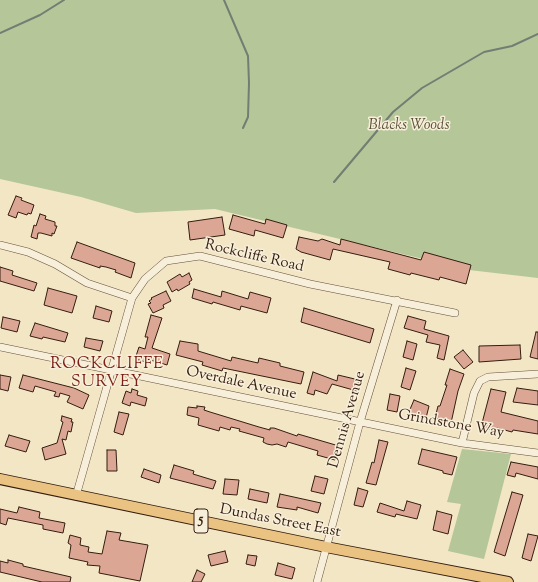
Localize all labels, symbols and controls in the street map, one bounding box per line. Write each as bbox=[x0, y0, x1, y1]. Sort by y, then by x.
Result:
park label: Blacks Woods bbox=[369, 117, 449, 135]
street label: Rockcliffe Road bbox=[203, 237, 305, 277]
district label: ROCKCLIFFE SURVEY bbox=[50, 355, 164, 393]
street label: Overdale Avenue bbox=[184, 363, 298, 405]
street label: Dennis Avenue bbox=[326, 369, 370, 471]
street label: Grindstone Way bbox=[397, 407, 505, 443]
street label: Dundas Street East bbox=[218, 501, 342, 543]
road number: 5 bbox=[194, 509, 208, 533]

